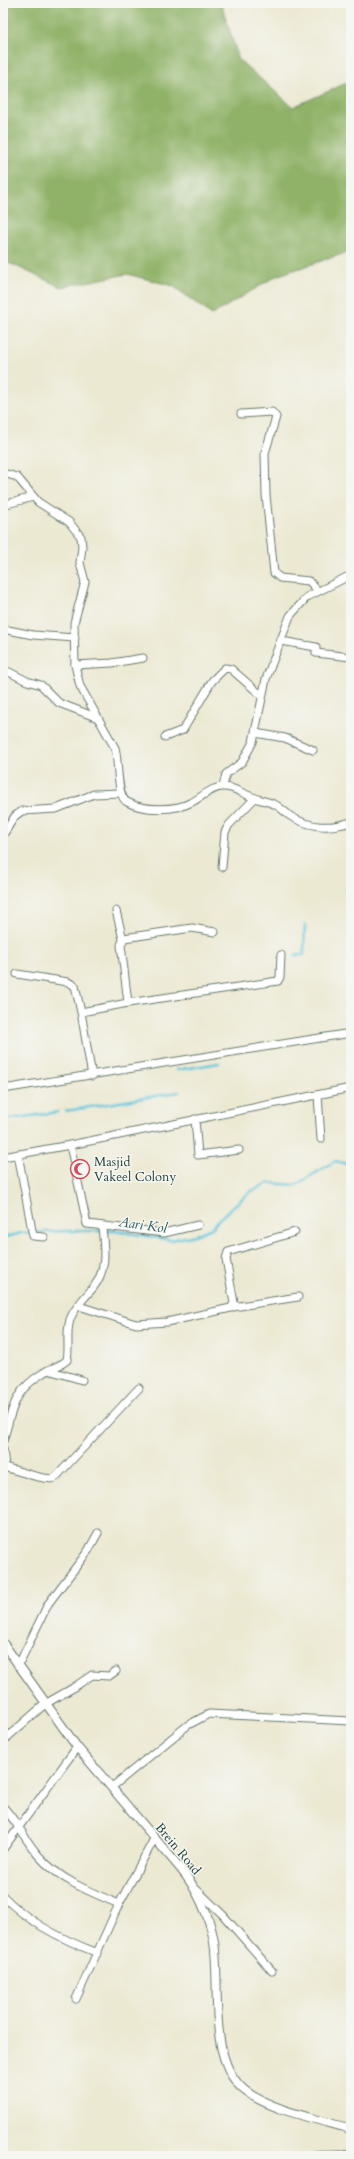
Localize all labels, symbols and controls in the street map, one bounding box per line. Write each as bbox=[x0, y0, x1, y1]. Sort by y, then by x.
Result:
place label: Masjid Vakeel Colony bbox=[94, 1153, 176, 1186]
mosque icon: Masjid Vakeel Colony bbox=[69, 1158, 91, 1180]
water label: Aari Kol bbox=[116, 1212, 170, 1238]
street label: Brein Road bbox=[151, 1819, 205, 1879]

